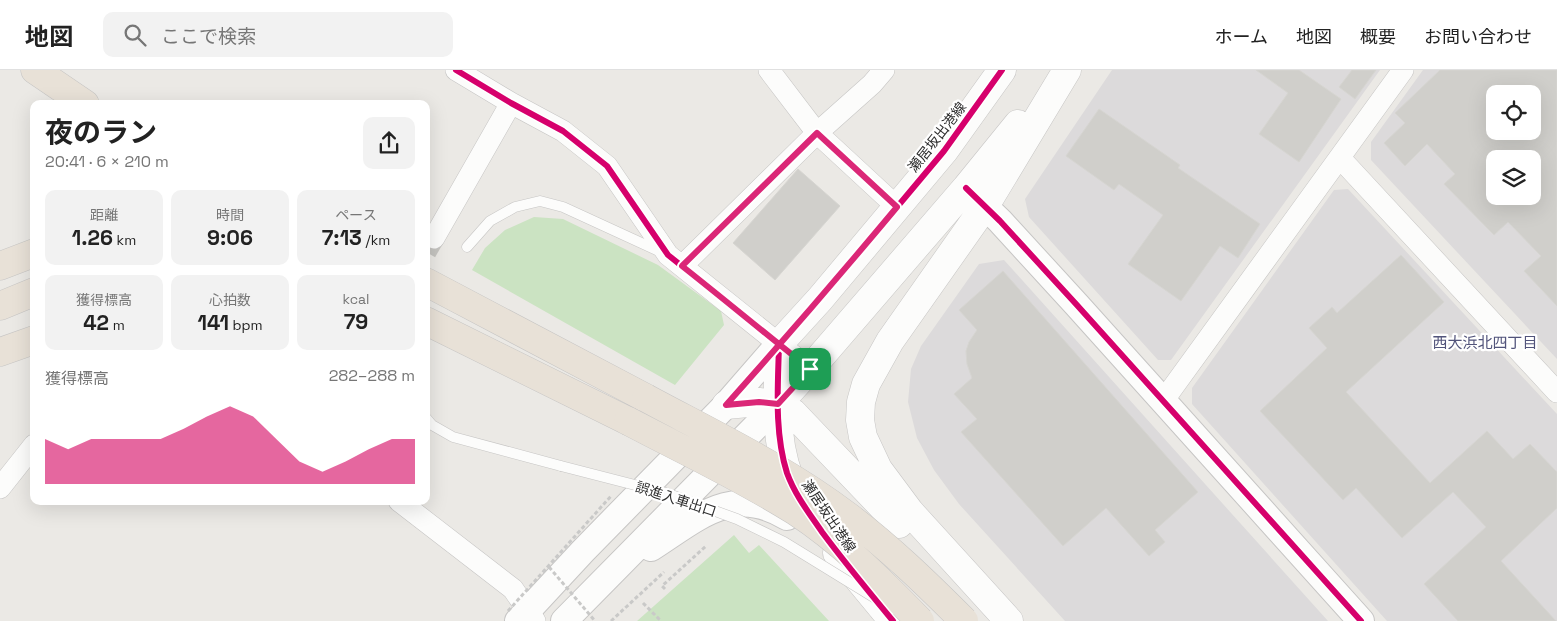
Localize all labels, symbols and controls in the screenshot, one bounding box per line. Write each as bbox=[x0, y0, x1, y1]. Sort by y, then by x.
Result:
search box bbox=[103, 12, 453, 57]
text: 地図 bbox=[25, 21, 73, 52]
icon: search bbox=[121, 21, 149, 49]
text: ここで検索 bbox=[161, 24, 256, 49]
text: ホーム bbox=[1215, 25, 1268, 48]
text: 地図 bbox=[1296, 25, 1332, 48]
text: 概要 bbox=[1360, 25, 1396, 48]
text: お問い合わせ bbox=[1424, 25, 1532, 48]
map controls bbox=[1486, 85, 1541, 205]
button: locate bbox=[1486, 85, 1541, 140]
street label: 瀬居坂出港線 bbox=[904, 98, 970, 176]
text: 夜のラン bbox=[45, 114, 157, 150]
button: share bbox=[363, 117, 415, 169]
button: layers bbox=[1486, 150, 1541, 205]
text: 20:41 · 6 × 210 m bbox=[45, 151, 169, 172]
text: 距離 bbox=[90, 206, 118, 224]
text: 時間 bbox=[216, 206, 244, 224]
text: ペース bbox=[335, 206, 377, 224]
text: 1.26 bbox=[72, 224, 113, 251]
text: 9:06 bbox=[207, 224, 253, 251]
text: 7:13 bbox=[322, 224, 362, 251]
text: km bbox=[113, 231, 136, 249]
text: /km bbox=[362, 231, 390, 249]
text: kcal bbox=[342, 290, 370, 308]
text: 獲得標高 bbox=[76, 291, 132, 309]
text: 心拍数 bbox=[209, 291, 251, 309]
text: 79 bbox=[344, 308, 368, 335]
text: 42 bbox=[83, 309, 109, 336]
text: 141 bbox=[197, 309, 229, 336]
text: m bbox=[109, 316, 125, 334]
text: bpm bbox=[229, 316, 263, 334]
district label: 西大浜北四丁目 bbox=[1432, 333, 1538, 352]
pin bbox=[789, 348, 831, 390]
icon: arrive bbox=[796, 355, 824, 383]
text: 282–288 m bbox=[329, 365, 415, 386]
text: 獲得標高 bbox=[45, 368, 109, 389]
street label: 瀬居坂出港線 bbox=[798, 476, 860, 556]
street label: 誤進入車出口 bbox=[633, 477, 719, 521]

